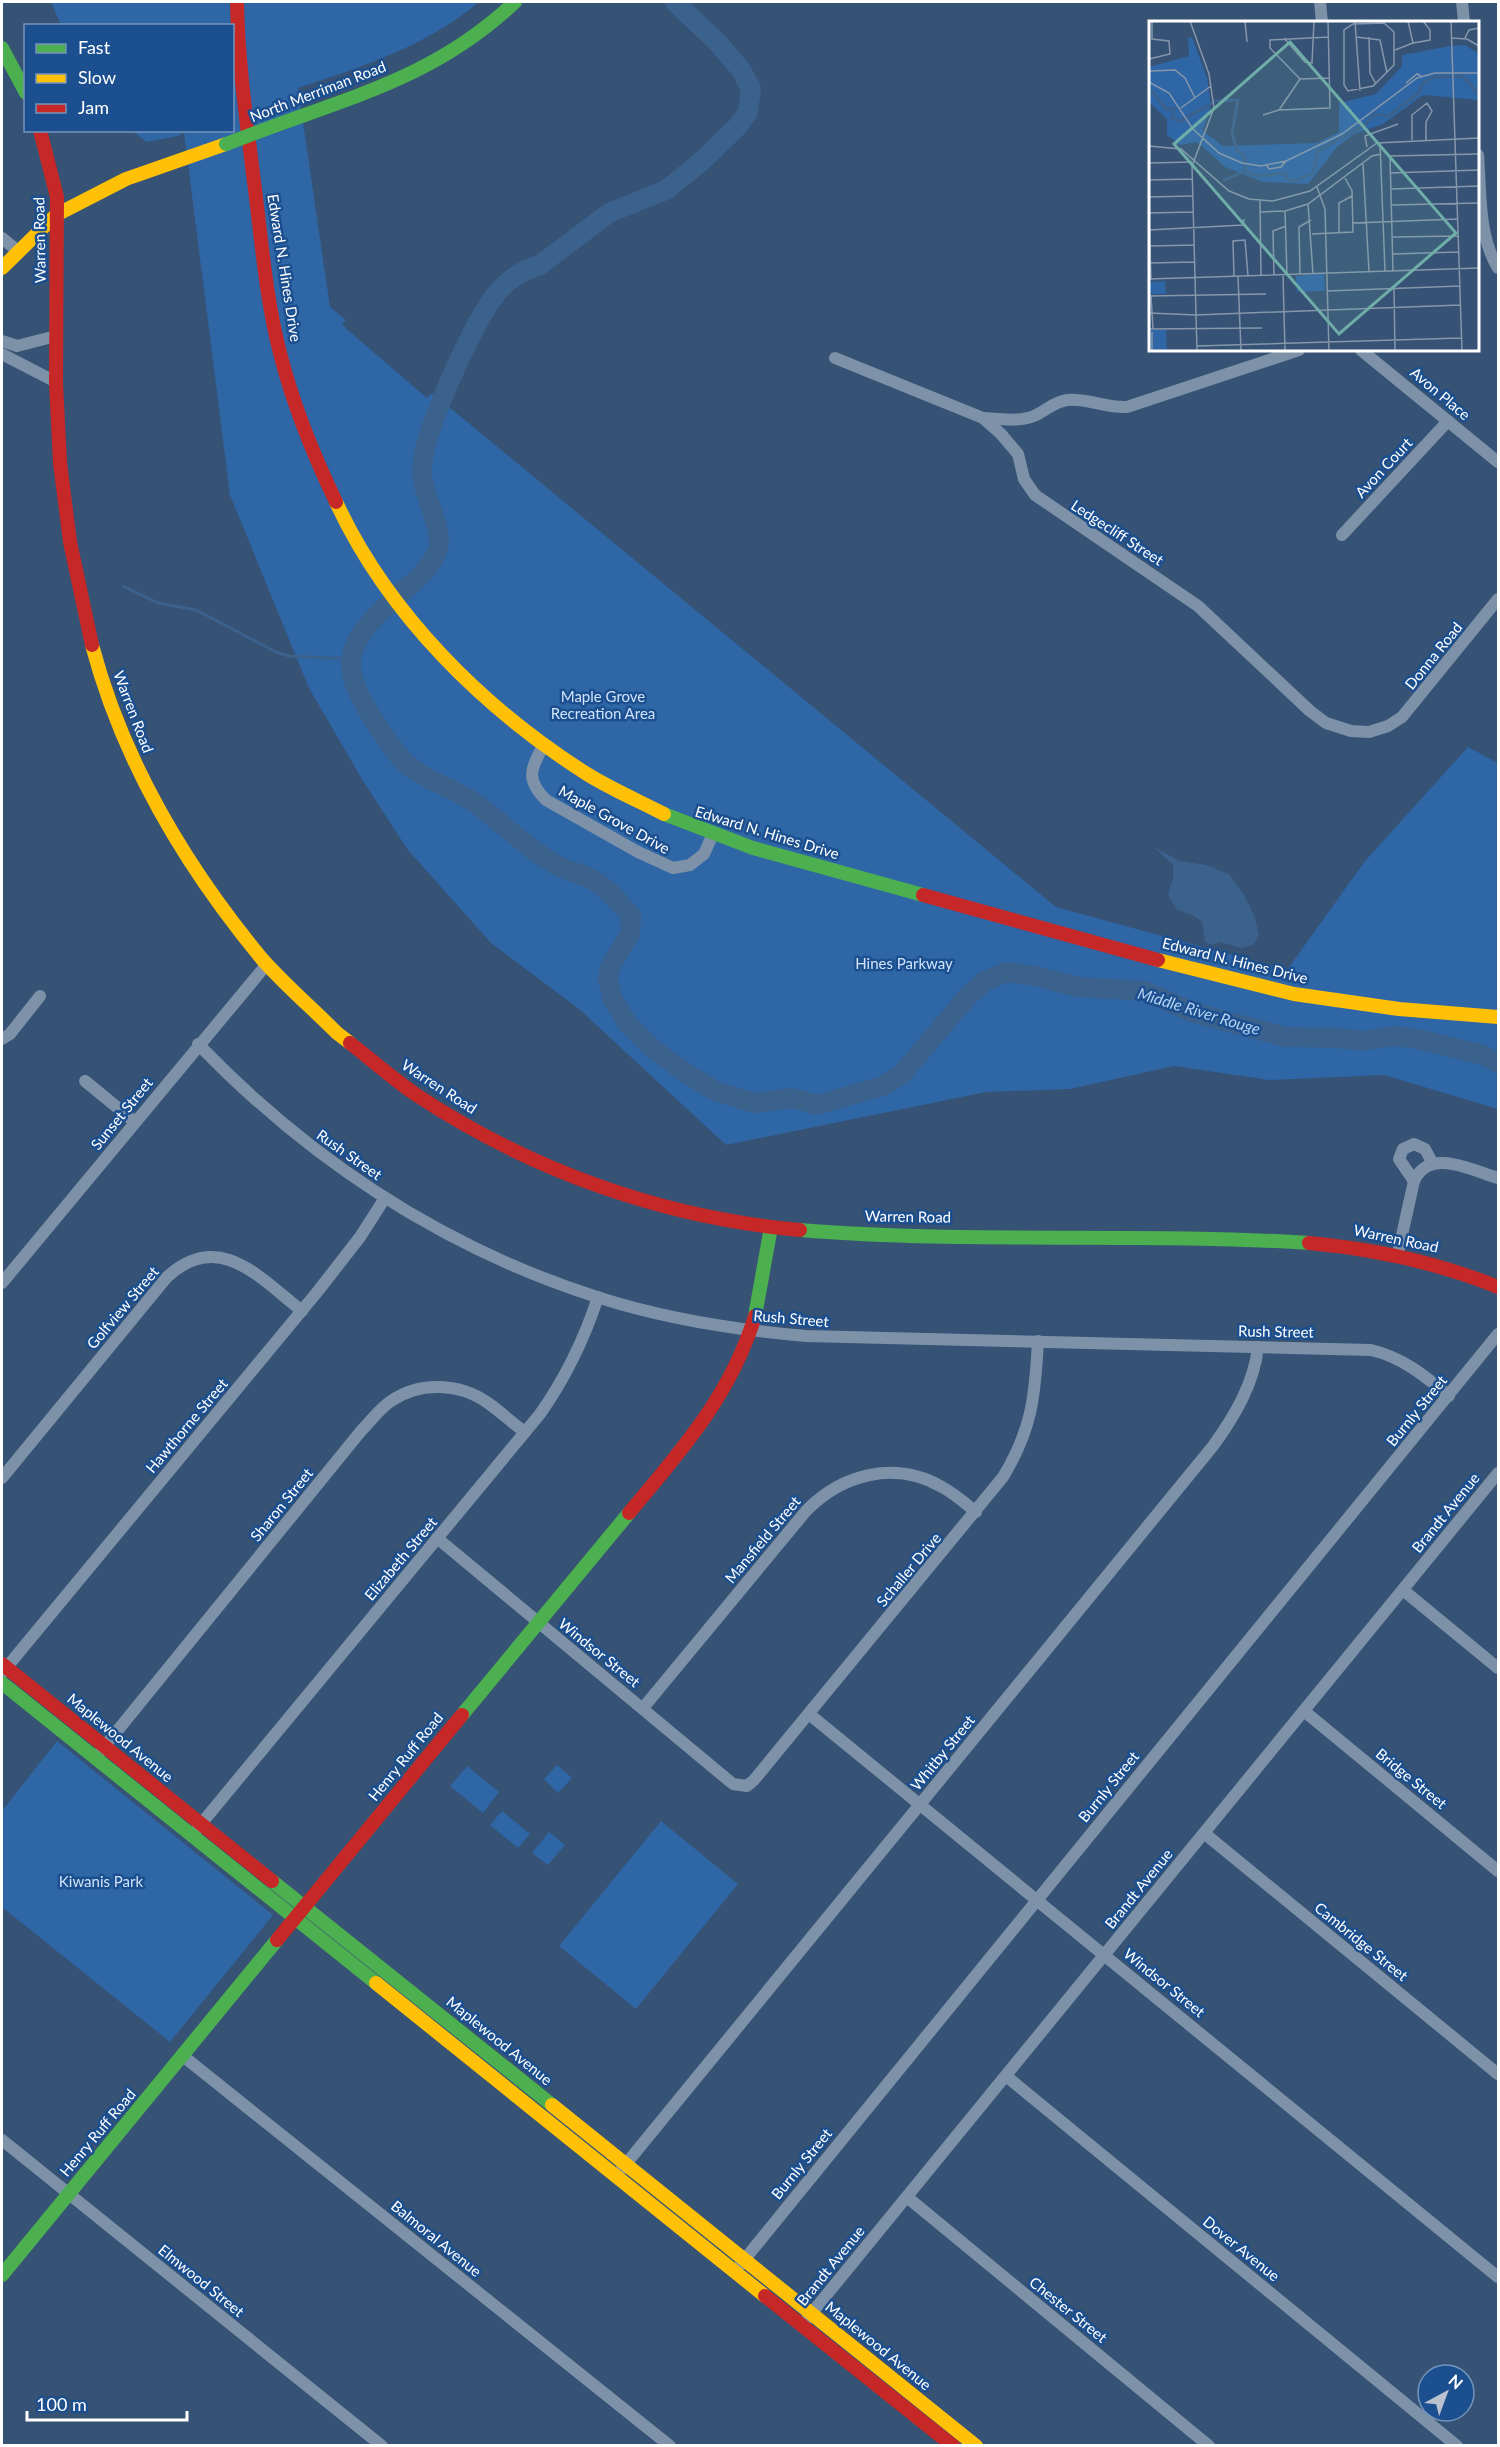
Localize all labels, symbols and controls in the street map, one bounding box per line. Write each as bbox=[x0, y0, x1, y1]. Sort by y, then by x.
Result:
inset map bbox=[1149, 21, 1479, 351]
legend bbox=[24, 24, 234, 132]
text: Fast bbox=[78, 36, 111, 58]
street label: North Merriman Road bbox=[247, 57, 388, 125]
text: Slow bbox=[78, 66, 116, 88]
text: Jam bbox=[78, 96, 109, 118]
street label: Edward N. Hines Drive bbox=[264, 193, 306, 343]
street label: Warren Road bbox=[29, 197, 49, 283]
street label: Avon Place bbox=[1407, 363, 1474, 424]
street label: Avon Court bbox=[1351, 433, 1416, 501]
street label: Ledgecliff Street bbox=[1068, 496, 1168, 569]
street label: Donna Road bbox=[1401, 618, 1466, 693]
street label: Warren Road bbox=[110, 668, 158, 755]
park label: Maple Grove Recreation Area bbox=[551, 687, 655, 722]
street label: Maple Grove Drive bbox=[556, 781, 673, 857]
street label: Edward N. Hines Drive bbox=[693, 802, 841, 863]
street label: Edward N. Hines Drive bbox=[1161, 933, 1310, 987]
park label: Hines Parkway bbox=[855, 954, 953, 972]
water label: Middle River Rouge bbox=[1136, 983, 1263, 1038]
street label: Warren Road bbox=[399, 1055, 481, 1117]
street label: Sunset Street bbox=[87, 1073, 156, 1153]
street label: Rush Street bbox=[313, 1125, 386, 1184]
street label: Warren Road bbox=[865, 1206, 951, 1226]
street label: Warren Road bbox=[1352, 1220, 1440, 1256]
street label: Golfview Street bbox=[83, 1262, 162, 1352]
street label: Rush Street bbox=[753, 1306, 830, 1330]
street label: Rush Street bbox=[1238, 1321, 1315, 1341]
street label: Burnly Street bbox=[1382, 1371, 1451, 1449]
street label: Hawthorne Street bbox=[141, 1374, 231, 1476]
street label: Sharon Street bbox=[246, 1464, 317, 1545]
street label: Brandt Avenue bbox=[1408, 1469, 1483, 1556]
street label: Mansfield Street bbox=[721, 1492, 804, 1586]
street label: Elizabeth Street bbox=[360, 1513, 441, 1604]
street label: Schaller Drive bbox=[872, 1529, 944, 1610]
street label: Windsor Street bbox=[555, 1614, 644, 1691]
street label: Maplewood Avenue bbox=[64, 1689, 177, 1785]
street label: Henry Ruff Road bbox=[364, 1709, 446, 1804]
street label: Whitby Street bbox=[906, 1711, 978, 1794]
street label: Bridge Street bbox=[1373, 1744, 1451, 1813]
street label: Burnly Street bbox=[1074, 1747, 1143, 1825]
street label: Brandt Avenue bbox=[1101, 1845, 1176, 1932]
park label: Kiwanis Park bbox=[59, 1872, 144, 1890]
street label: Cambridge Street bbox=[1311, 1898, 1412, 1985]
street label: Windsor Street bbox=[1120, 1944, 1209, 2021]
street label: Maplewood Avenue bbox=[443, 1992, 556, 2088]
street label: Henry Ruff Road bbox=[55, 2085, 139, 2180]
street label: Burnly Street bbox=[767, 2124, 836, 2202]
street label: Balmoral Avenue bbox=[388, 2196, 485, 2280]
street label: Dover Avenue bbox=[1200, 2212, 1284, 2285]
street label: Brandt Avenue bbox=[793, 2222, 868, 2309]
street label: Elmwood Street bbox=[155, 2240, 249, 2321]
street label: Chester Street bbox=[1026, 2272, 1112, 2346]
street label: Maplewood Avenue bbox=[822, 2297, 935, 2393]
north arrow bbox=[1416, 2363, 1476, 2423]
text: N bbox=[1445, 2370, 1467, 2393]
scale bar bbox=[27, 2384, 188, 2422]
text: 100 m bbox=[36, 2393, 87, 2415]

